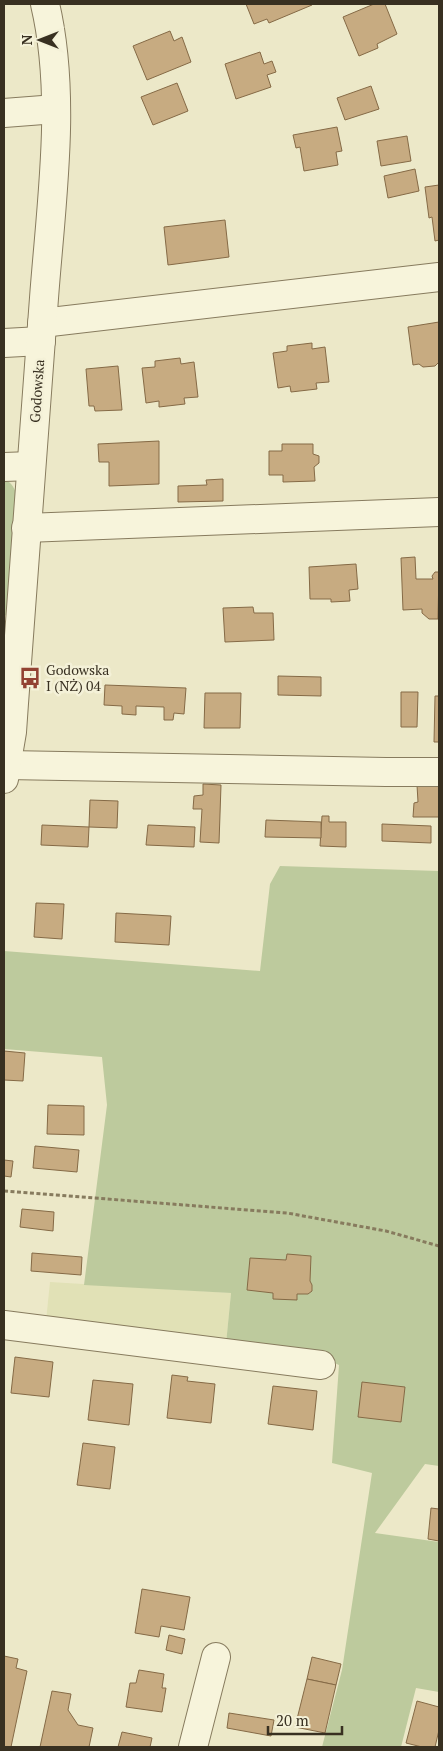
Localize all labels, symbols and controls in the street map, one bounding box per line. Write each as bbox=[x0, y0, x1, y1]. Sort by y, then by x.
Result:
north arrow bbox=[15, 15, 65, 65]
text: N bbox=[17, 34, 36, 45]
street label: Godowska bbox=[25, 359, 48, 423]
place label: Godowska I (NŻ) 04 bbox=[46, 660, 109, 695]
bus stop icon: Godowska I (NŻ) 04 bbox=[17, 665, 43, 691]
scale bar bbox=[268, 1704, 342, 1736]
text: 20 m bbox=[276, 1710, 309, 1730]

